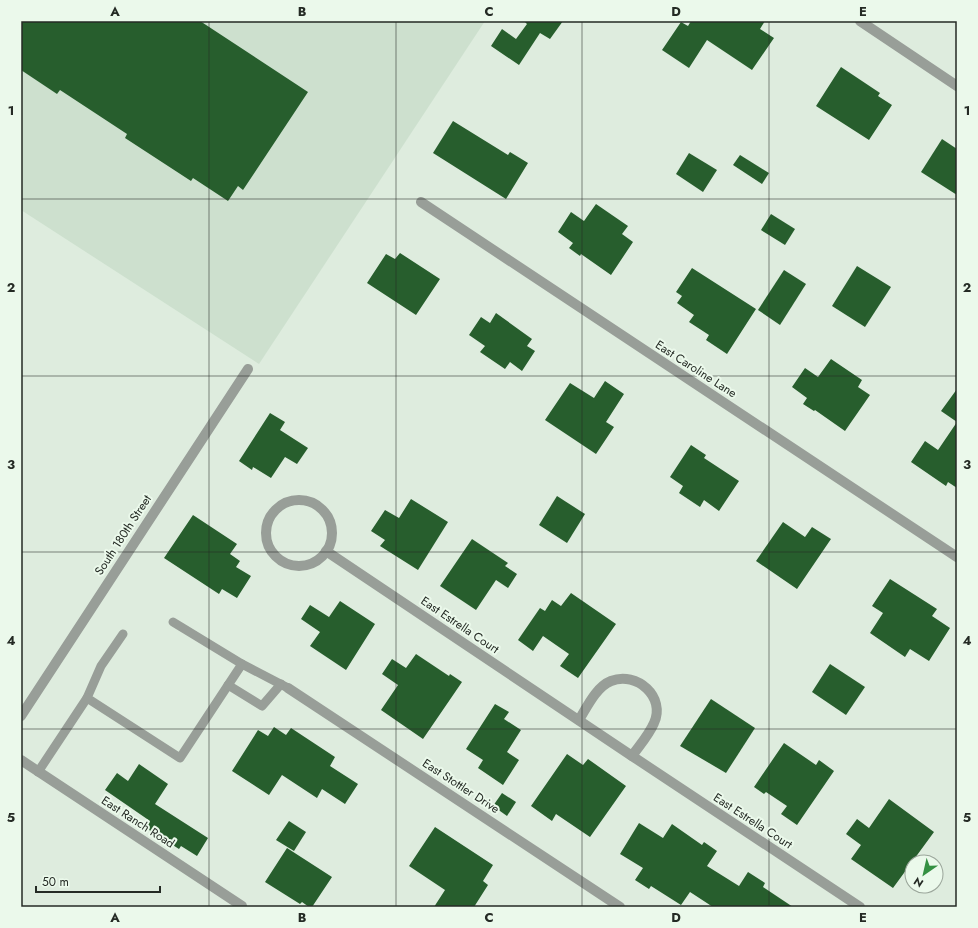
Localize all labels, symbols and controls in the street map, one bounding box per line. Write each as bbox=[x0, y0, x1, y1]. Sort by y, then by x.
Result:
text: A bbox=[109, 2, 120, 21]
text: B bbox=[298, 2, 307, 21]
text: C bbox=[484, 2, 494, 21]
text: D bbox=[671, 2, 681, 21]
text: E bbox=[859, 2, 867, 21]
text: 1 bbox=[8, 101, 14, 120]
text: 1 bbox=[964, 101, 970, 120]
text: 2 bbox=[7, 278, 15, 297]
text: 2 bbox=[963, 278, 971, 297]
street label: East Caroline Lane bbox=[652, 336, 740, 402]
text: 3 bbox=[7, 455, 15, 474]
text: 3 bbox=[963, 455, 971, 474]
street label: South 180th Street bbox=[90, 491, 156, 579]
street label: East Estrella Court bbox=[417, 592, 503, 658]
text: 4 bbox=[6, 631, 16, 650]
text: 4 bbox=[962, 631, 972, 650]
street label: East Stottler Drive bbox=[419, 754, 503, 818]
street label: East Estrella Court bbox=[710, 789, 796, 853]
street label: East Ranch Road bbox=[98, 792, 178, 852]
text: 5 bbox=[7, 808, 15, 827]
text: 5 bbox=[963, 808, 971, 827]
north arrow bbox=[904, 854, 944, 894]
scale bar bbox=[36, 868, 160, 894]
text: 50 m bbox=[42, 873, 69, 891]
text: N bbox=[910, 873, 927, 891]
text: A bbox=[109, 908, 120, 927]
text: B bbox=[298, 908, 307, 927]
text: C bbox=[484, 908, 494, 927]
text: D bbox=[671, 908, 681, 927]
text: E bbox=[859, 908, 867, 927]

